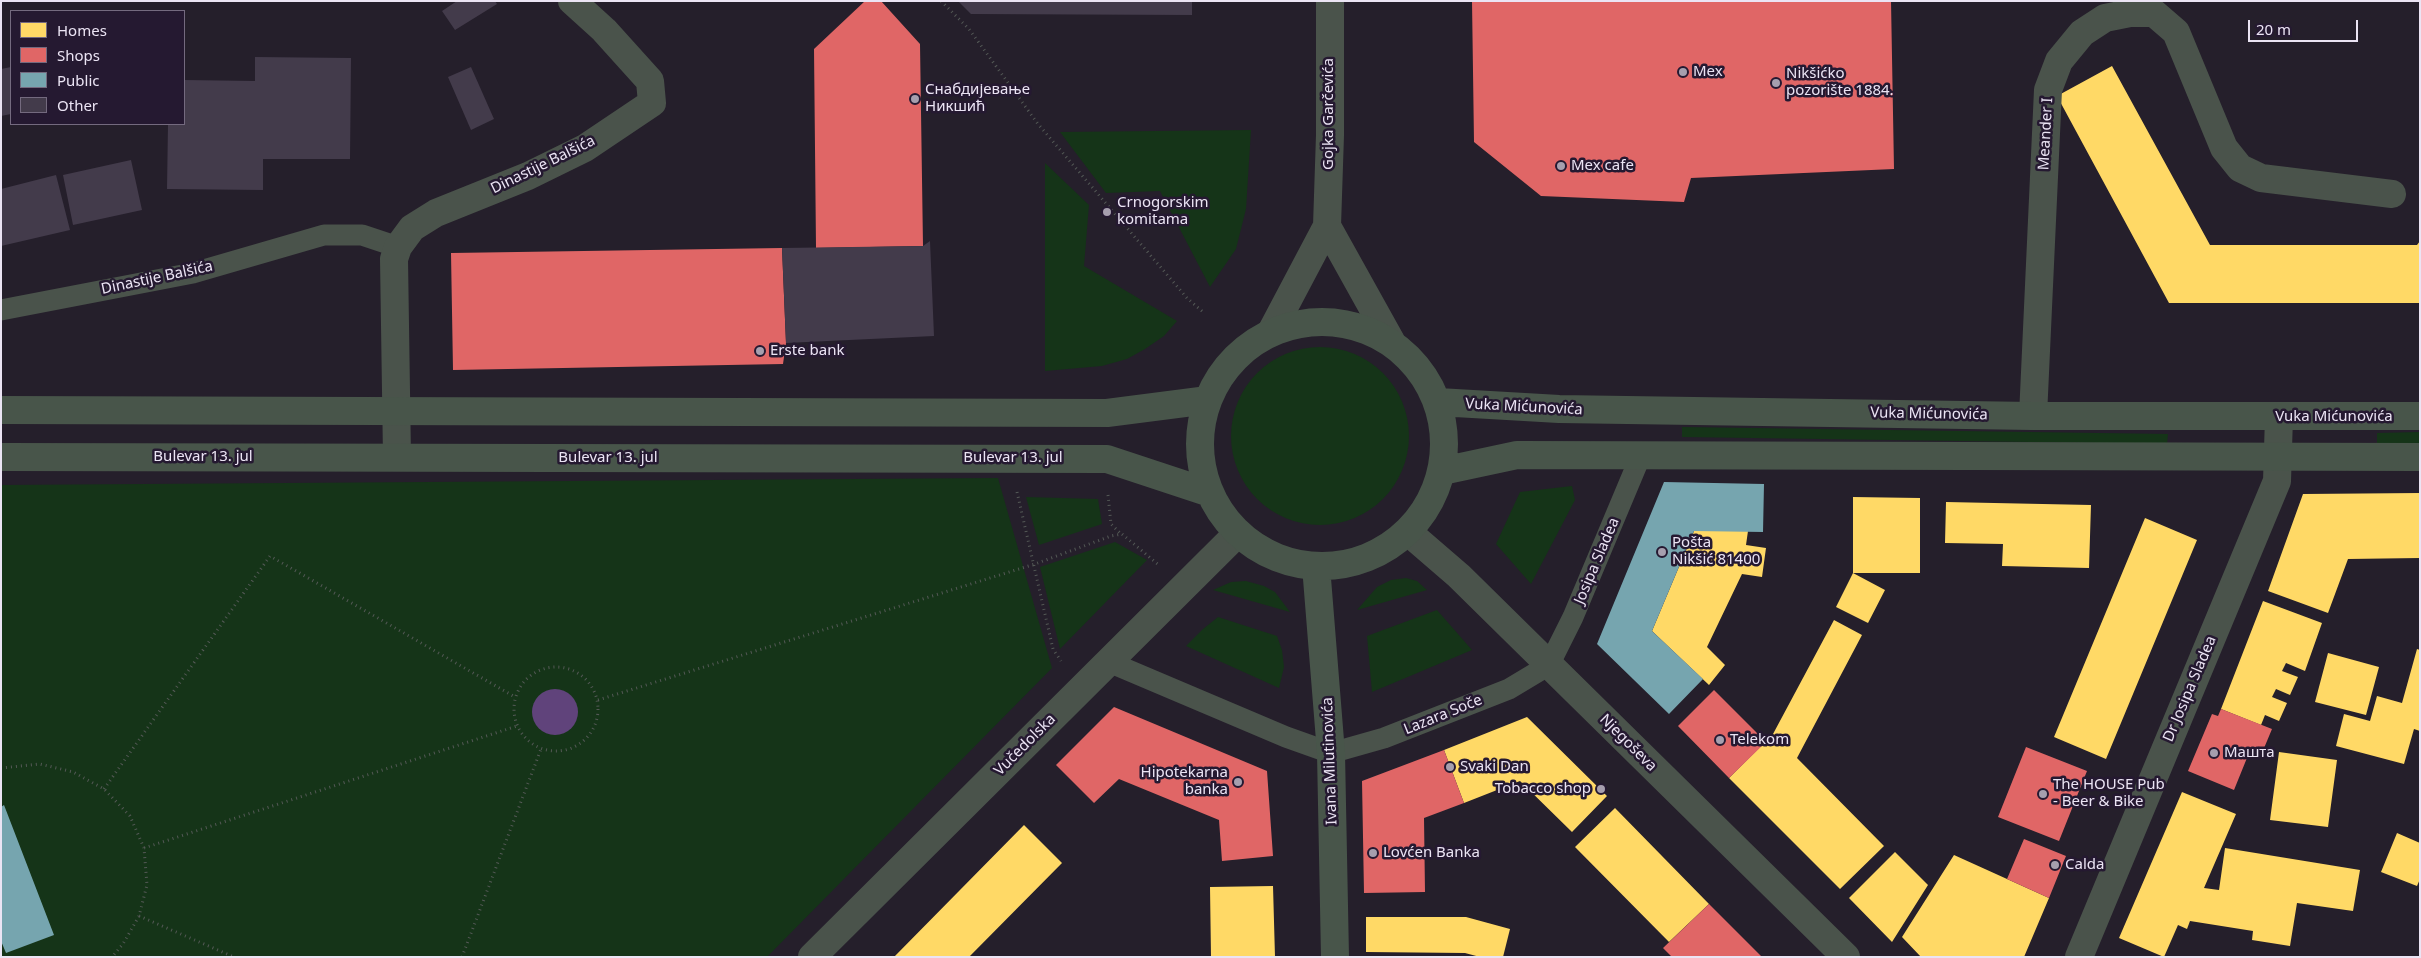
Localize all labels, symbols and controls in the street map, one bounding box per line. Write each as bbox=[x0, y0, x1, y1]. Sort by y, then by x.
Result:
legend bbox=[10, 10, 185, 125]
scale bar bbox=[2251, 10, 2361, 42]
text: 20 m bbox=[2256, 19, 2291, 39]
text: Homes bbox=[57, 20, 107, 40]
text: Shops bbox=[57, 45, 100, 65]
street label: Gojka Garčevića bbox=[1320, 58, 1338, 170]
place label: Mex bbox=[1693, 63, 1723, 81]
place label: Nikšićko pozorište 1884. bbox=[1786, 65, 1894, 100]
marker: Mex bbox=[1677, 66, 1689, 78]
text: Public bbox=[57, 70, 100, 90]
marker: Nikšićko pozorište 1884. bbox=[1770, 77, 1782, 89]
place label: Снабдијевање Никшић bbox=[925, 81, 1030, 116]
marker: Снабдијевање Никшић bbox=[909, 93, 921, 105]
text: Other bbox=[57, 95, 98, 115]
street label: Meander I bbox=[2035, 97, 2057, 171]
street label: Dinastije Balšića bbox=[488, 132, 598, 198]
place label: Mex cafe bbox=[1571, 157, 1634, 175]
marker: Mex cafe bbox=[1555, 160, 1567, 172]
place label: Crnogorskim komitama bbox=[1117, 194, 1209, 229]
marker: Crnogorskim komitama bbox=[1101, 206, 1113, 218]
street label: Dinastije Balšića bbox=[99, 257, 215, 299]
place label: Erste bank bbox=[770, 342, 844, 360]
marker: Erste bank bbox=[754, 345, 766, 357]
street label: Vuka Mićunovića bbox=[1465, 395, 1583, 419]
street label: Vuka Mićunovića bbox=[1870, 404, 1988, 424]
street label: Vuka Mićunovića bbox=[2275, 408, 2393, 426]
street label: Bulevar 13. jul bbox=[153, 448, 253, 466]
street label: Bulevar 13. jul bbox=[558, 449, 658, 467]
street label: Bulevar 13. jul bbox=[963, 449, 1063, 467]
street label: Josipa Sladea bbox=[1571, 515, 1623, 607]
place label: Pošta Nikšić 81400 bbox=[1672, 534, 1760, 569]
marker: Pošta Nikšić 81400 bbox=[1656, 546, 1668, 558]
street label: Dr Josipa Sladea bbox=[2160, 633, 2220, 745]
street label: Lazara Soče bbox=[1401, 691, 1485, 739]
street label: Ivana Milutinovića bbox=[1319, 697, 1341, 825]
street label: Vučedolska bbox=[991, 711, 1059, 779]
street label: Njegoševa bbox=[1596, 711, 1660, 775]
place label: Telekom bbox=[1730, 731, 1789, 749]
marker: Telekom bbox=[1714, 734, 1726, 746]
place label: Машта bbox=[2224, 744, 2275, 762]
marker: Машта bbox=[2208, 747, 2220, 759]
place label: Svaki Dan bbox=[1460, 758, 1529, 776]
marker: Svaki Dan bbox=[1444, 761, 1456, 773]
place label: Hipotekarna banka bbox=[1141, 764, 1228, 799]
marker: Hipotekarna banka bbox=[1232, 776, 1244, 788]
place label: The HOUSE Pub - Beer & Bike bbox=[2053, 776, 2165, 811]
place label: Tobacco shop bbox=[1495, 780, 1591, 798]
marker: Tobacco shop bbox=[1595, 783, 1607, 795]
marker: The HOUSE Pub - Beer & Bike bbox=[2037, 788, 2049, 800]
place label: Lovćen Banka bbox=[1383, 844, 1480, 862]
marker: Lovćen Banka bbox=[1367, 847, 1379, 859]
place label: Calda bbox=[2065, 856, 2104, 874]
marker: Calda bbox=[2049, 859, 2061, 871]

